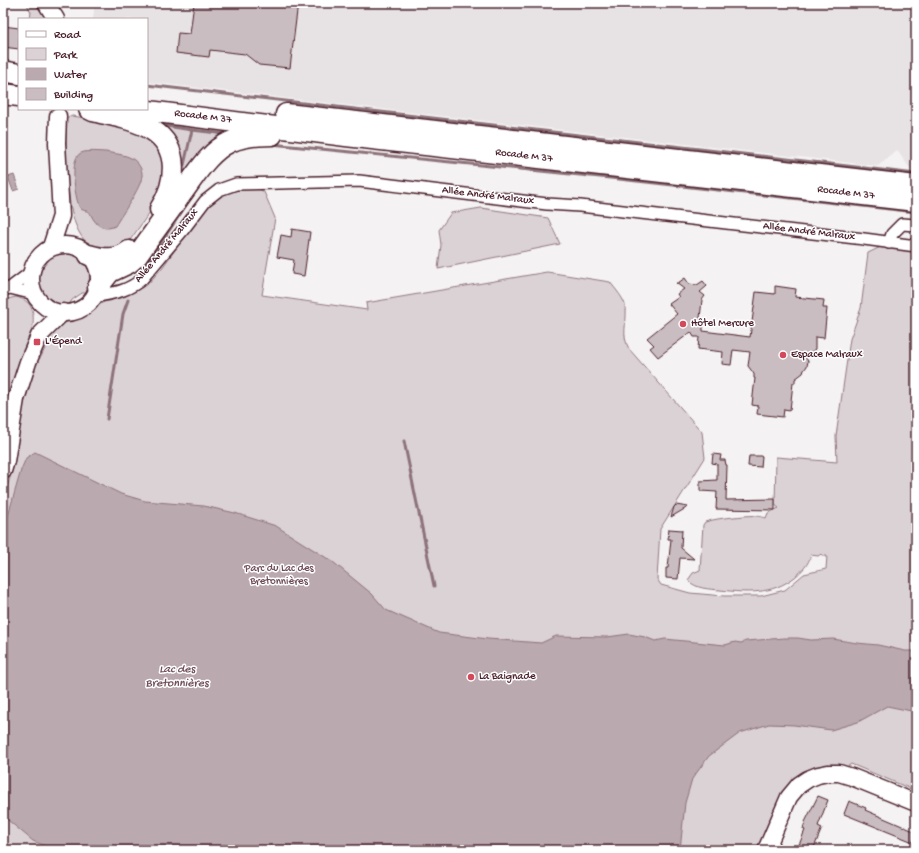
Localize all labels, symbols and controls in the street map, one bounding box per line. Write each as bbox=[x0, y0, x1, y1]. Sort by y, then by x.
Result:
legend bbox=[18, 18, 148, 110]
text: Road bbox=[54, 29, 81, 43]
text: Park bbox=[53, 49, 79, 63]
text: Water bbox=[54, 69, 88, 83]
text: Building bbox=[53, 89, 93, 103]
street label: Rocade M 37 bbox=[174, 108, 233, 127]
street label: Rocade M 37 bbox=[495, 147, 554, 166]
street label: Allée André Malraux bbox=[441, 184, 535, 208]
street label: Rocade M 37 bbox=[817, 184, 876, 203]
street label: Allée André Malraux bbox=[133, 206, 202, 285]
street label: Allée André Malraux bbox=[762, 220, 856, 244]
place label: Hôtel Mercure bbox=[691, 318, 754, 330]
marker: Hôtel Mercure bbox=[678, 319, 688, 329]
place label: L'Épend bbox=[45, 335, 83, 348]
marker: L'Épend bbox=[32, 337, 42, 347]
place label: Espace Malraux bbox=[791, 349, 863, 361]
marker: Espace Malraux bbox=[778, 350, 788, 360]
park label: Parc du Lac des Bretonnières bbox=[243, 563, 315, 588]
water label: Lac des Bretonnières bbox=[146, 663, 210, 691]
place label: La Baignade bbox=[479, 671, 536, 683]
marker: La Baignade bbox=[466, 672, 476, 682]

